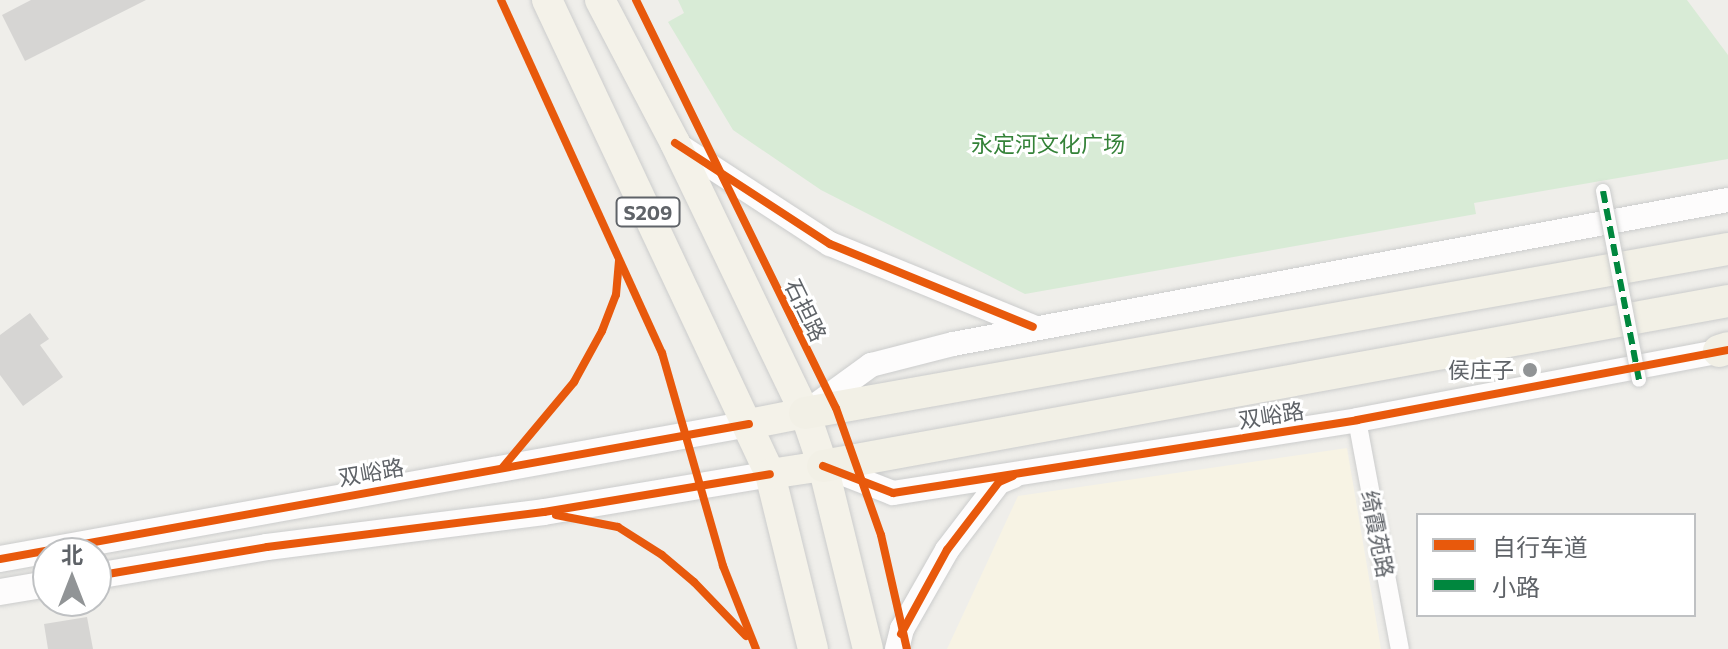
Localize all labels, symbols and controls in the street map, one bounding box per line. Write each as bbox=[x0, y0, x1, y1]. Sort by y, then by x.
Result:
park label: 永定河文化广场 bbox=[971, 131, 1125, 157]
road number: S209 bbox=[614, 196, 682, 228]
street label: 石担路 bbox=[780, 275, 832, 345]
place label: 侯庄子 bbox=[1448, 357, 1514, 383]
marker: 侯庄子 bbox=[1521, 361, 1539, 379]
street label: 双峪路 bbox=[1236, 397, 1306, 433]
street label: 双峪路 bbox=[336, 453, 406, 491]
street label: 绮霞苑路 bbox=[1357, 488, 1399, 580]
legend bbox=[1416, 513, 1696, 617]
text: 自行车道 bbox=[1492, 532, 1588, 561]
north arrow bbox=[32, 537, 112, 617]
text: 北 bbox=[61, 541, 83, 568]
text: 小路 bbox=[1492, 572, 1540, 601]

